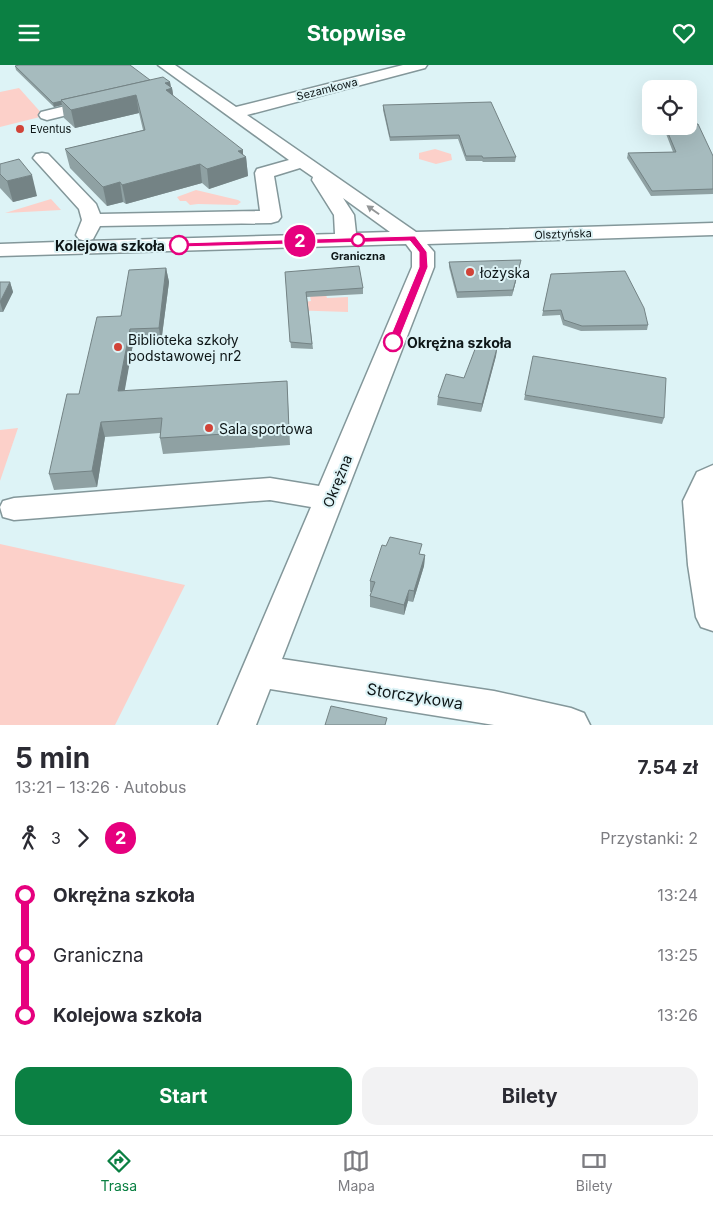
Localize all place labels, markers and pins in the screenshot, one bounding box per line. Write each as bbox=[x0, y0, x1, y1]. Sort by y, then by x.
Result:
place label: Eventus bbox=[30, 122, 72, 136]
marker: Eventus bbox=[14, 123, 26, 135]
marker: Graniczna bbox=[351, 233, 365, 247]
marker: Kolejowa szkoła bbox=[169, 235, 189, 255]
place label: Kolejowa szkoła bbox=[55, 237, 165, 254]
place label: Graniczna bbox=[331, 249, 385, 263]
place label: łożyska bbox=[479, 264, 530, 281]
marker: łożyska bbox=[464, 266, 476, 278]
place label: Biblioteka szkoły podstawowej nr2 bbox=[128, 331, 242, 364]
marker: Okrężna szkoła bbox=[383, 332, 403, 352]
place label: Okrężna szkoła bbox=[407, 334, 512, 351]
marker: Biblioteka szkoły podstawowej nr2 bbox=[112, 341, 124, 353]
place label: Sala sportowa bbox=[219, 420, 313, 437]
marker: Sala sportowa bbox=[203, 422, 215, 434]

